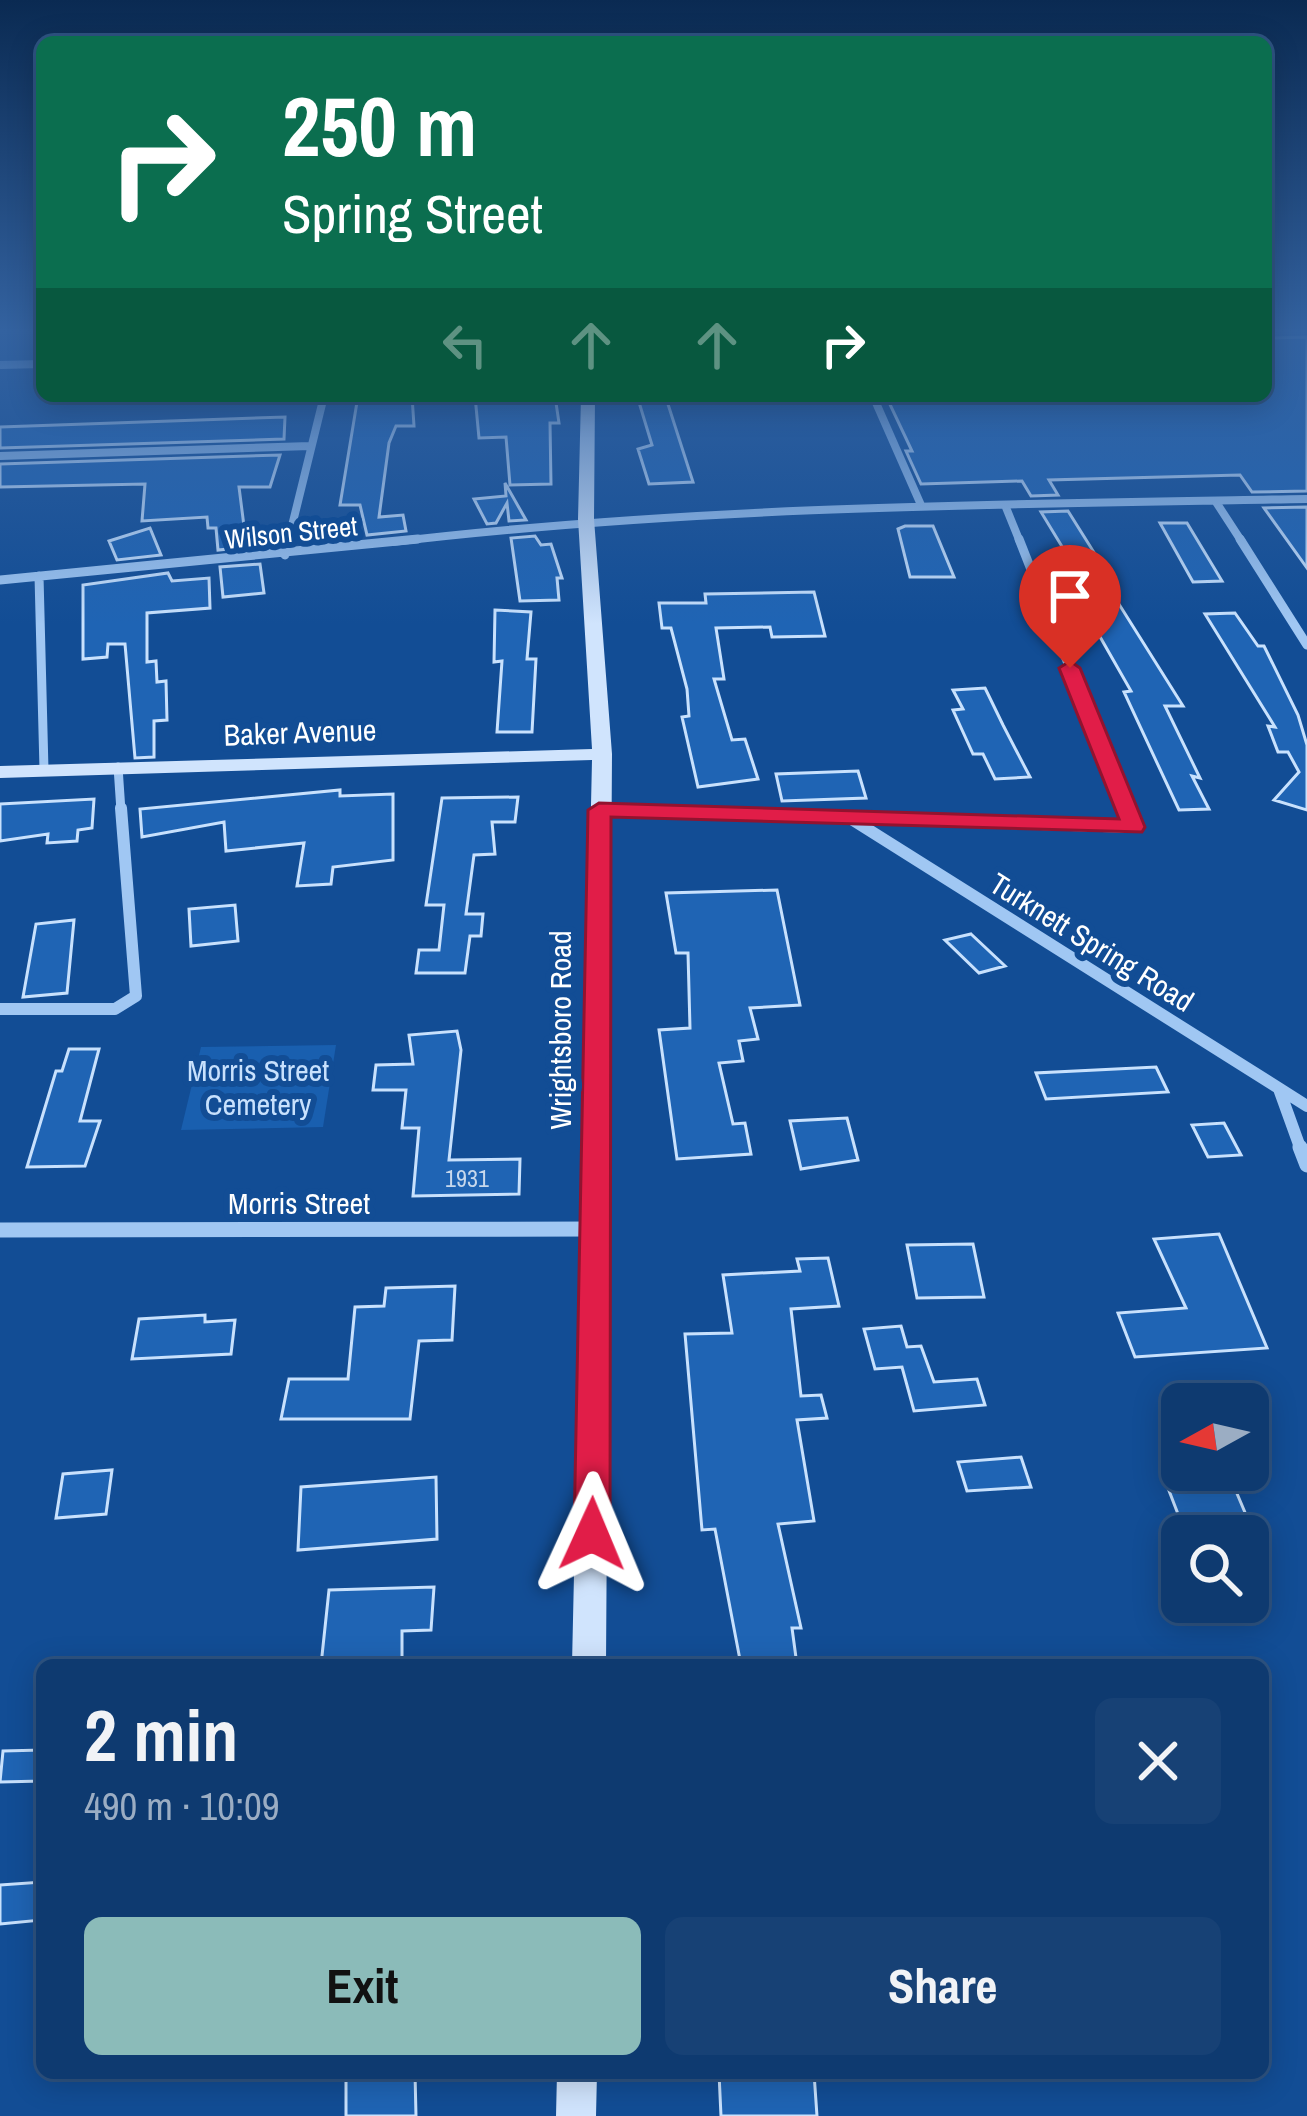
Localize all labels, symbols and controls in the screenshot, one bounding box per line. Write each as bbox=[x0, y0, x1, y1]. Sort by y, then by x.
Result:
text: 250 m bbox=[282, 69, 477, 182]
icon: right bbox=[84, 84, 240, 240]
text: Spring Street bbox=[282, 177, 543, 250]
icon: left bbox=[432, 312, 498, 378]
icon: ahead bbox=[558, 312, 624, 378]
icon: ahead bbox=[684, 312, 750, 378]
icon: right bbox=[810, 312, 876, 378]
street label: Wilson Street bbox=[223, 507, 359, 557]
pin bbox=[1019, 545, 1121, 668]
icon: arrive bbox=[1037, 563, 1103, 629]
street label: Baker Avenue bbox=[223, 709, 377, 755]
street label: Turknett Spring Road bbox=[983, 863, 1201, 1021]
street label: Wrightsboro Road bbox=[540, 930, 580, 1130]
park label: Morris Street Cemetery bbox=[187, 1050, 329, 1124]
house number: 1931 bbox=[445, 1162, 489, 1194]
street label: Morris Street bbox=[228, 1183, 370, 1223]
north arrow bbox=[1161, 1383, 1269, 1491]
map controls bbox=[1161, 1383, 1269, 1623]
position arrow bbox=[529, 1471, 655, 1597]
button: search bbox=[1161, 1515, 1269, 1623]
text: 2 min bbox=[84, 1686, 238, 1783]
button: close bbox=[1095, 1698, 1221, 1824]
text: 490 m · 10:09 bbox=[84, 1780, 280, 1832]
button: Exit bbox=[84, 1917, 641, 2055]
button: Share bbox=[665, 1917, 1221, 2055]

